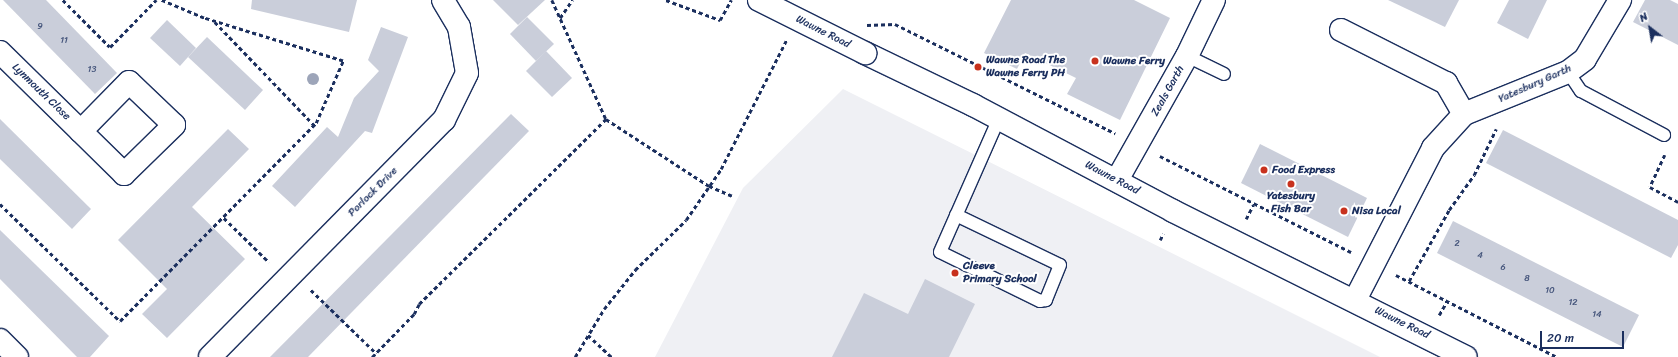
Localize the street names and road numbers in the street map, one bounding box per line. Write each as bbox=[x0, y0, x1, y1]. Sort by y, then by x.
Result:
street label: Wawne Road bbox=[793, 13, 853, 51]
street label: Lynmouth Close bbox=[9, 61, 73, 123]
street label: Yatesbury Garth bbox=[1497, 62, 1573, 106]
street label: Zeals Garth bbox=[1149, 63, 1187, 119]
street label: Wawne Road bbox=[1083, 158, 1141, 198]
street label: Porlock Drive bbox=[346, 165, 400, 219]
street label: Wawne Road bbox=[1372, 304, 1432, 342]

